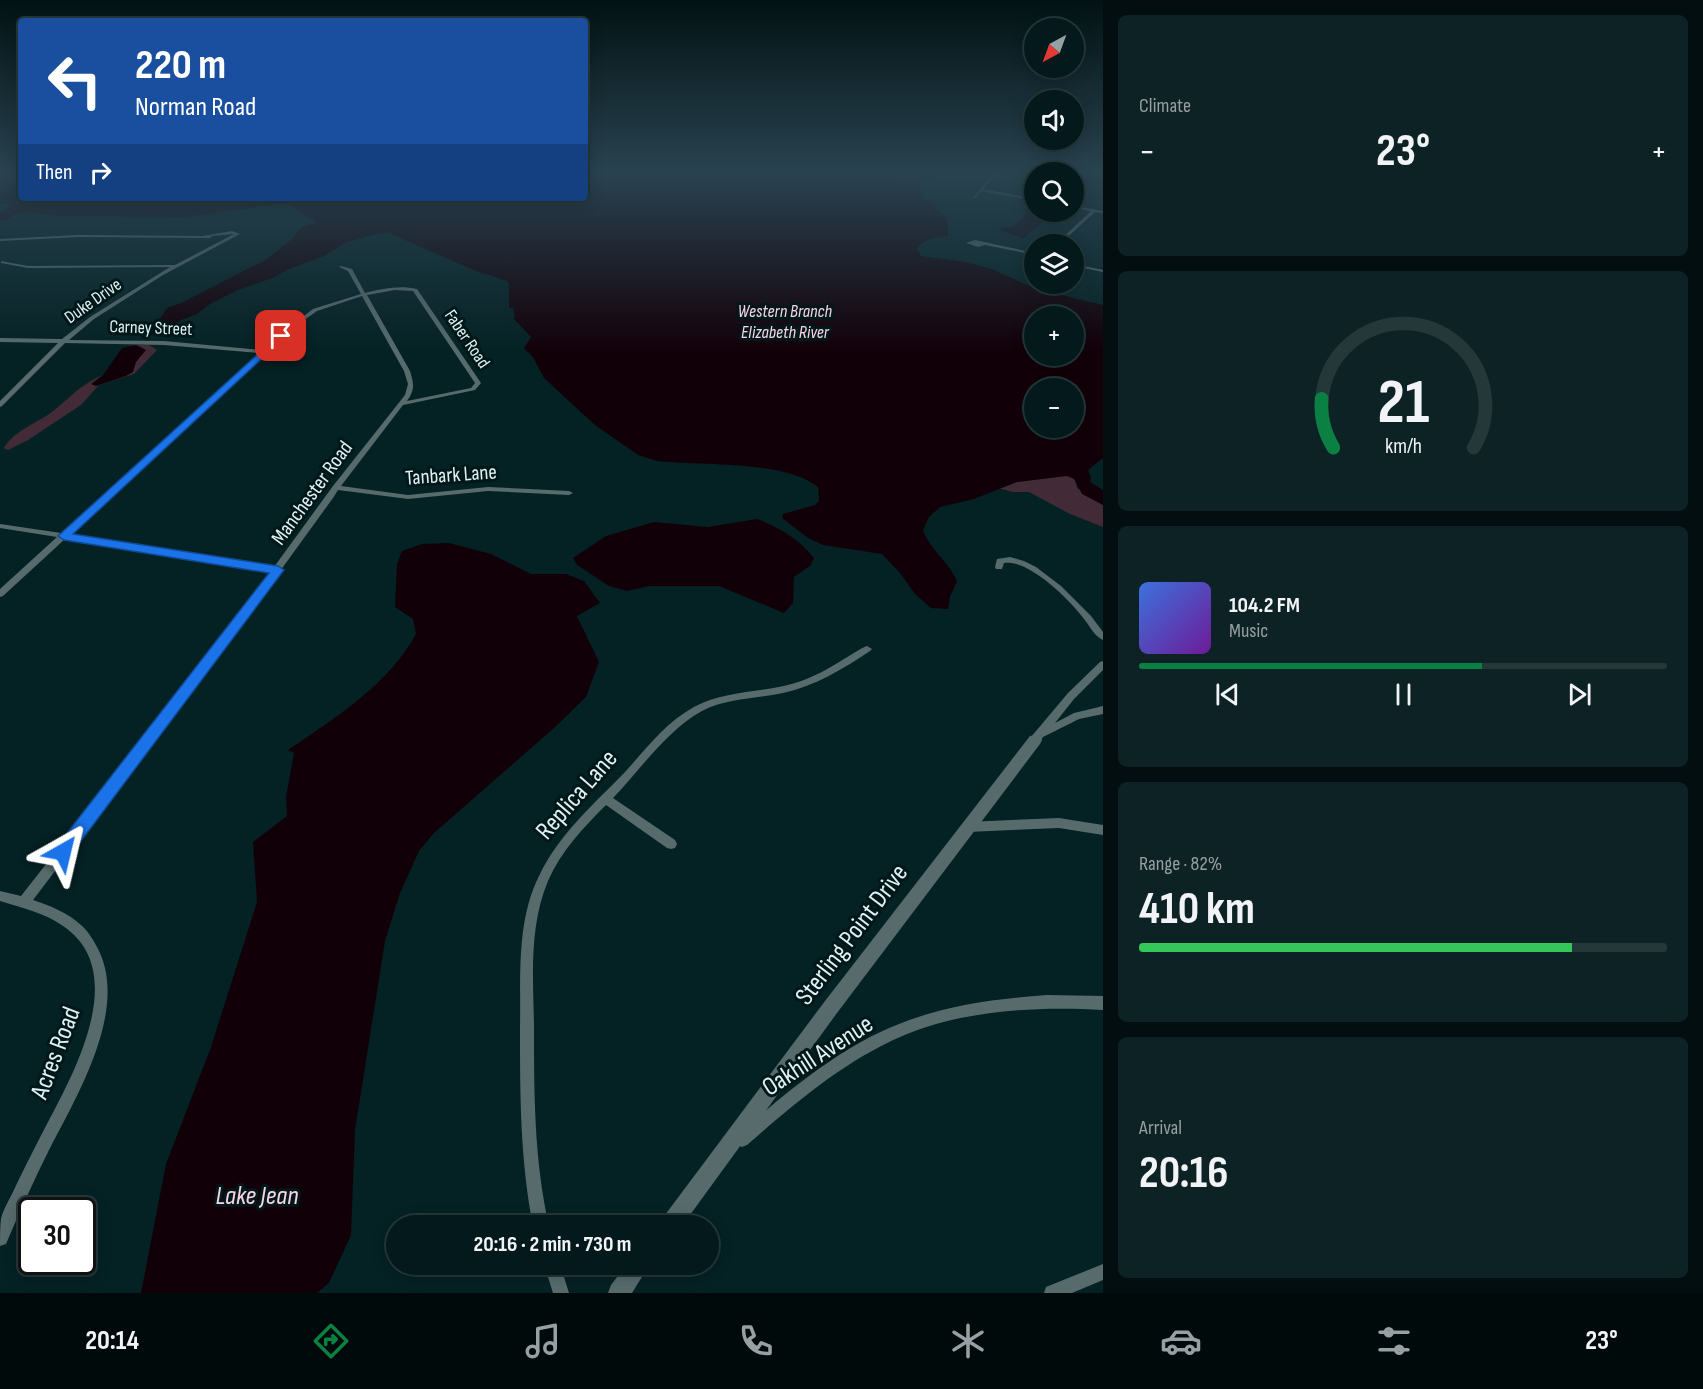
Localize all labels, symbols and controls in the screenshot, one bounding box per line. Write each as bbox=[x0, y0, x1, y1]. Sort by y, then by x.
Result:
north arrow bbox=[1024, 18, 1084, 78]
map controls bbox=[1024, 18, 1084, 438]
text: 220 m bbox=[135, 40, 226, 91]
icon: left bbox=[36, 42, 114, 120]
button: sound bbox=[1024, 90, 1084, 150]
text: Norman Road bbox=[135, 91, 256, 123]
text: Climate bbox=[1139, 94, 1191, 118]
text: 23° bbox=[1376, 124, 1430, 179]
text: − bbox=[1139, 132, 1155, 172]
text: + bbox=[1651, 132, 1667, 172]
icon: right bbox=[84, 156, 117, 189]
text: Then bbox=[36, 159, 72, 186]
button: search bbox=[1024, 162, 1084, 222]
button: layers bbox=[1024, 234, 1084, 294]
street label: Duke Drive bbox=[61, 274, 125, 328]
water label: Western Branch Elizabeth River bbox=[738, 301, 833, 343]
street label: Faber Road bbox=[440, 306, 494, 372]
button: + bbox=[1024, 306, 1084, 366]
pin bbox=[255, 310, 306, 361]
street label: Carney Street bbox=[109, 316, 193, 340]
icon: arrive bbox=[264, 319, 297, 352]
text: 21 bbox=[1377, 366, 1429, 441]
button: − bbox=[1024, 378, 1084, 438]
text: km/h bbox=[1384, 434, 1422, 459]
street label: Manchester Road bbox=[266, 436, 358, 550]
street label: Tanbark Lane bbox=[404, 459, 498, 491]
text: 104.2 FM bbox=[1229, 592, 1300, 619]
text: Music bbox=[1229, 619, 1268, 643]
icon: previous bbox=[1211, 678, 1244, 711]
icon: pause bbox=[1387, 678, 1420, 711]
icon: next bbox=[1563, 678, 1596, 711]
street label: Replica Lane bbox=[530, 744, 624, 846]
position arrow bbox=[31, 820, 95, 884]
text: Range · 82% bbox=[1139, 852, 1222, 876]
street label: Sterling Point Drive bbox=[789, 859, 915, 1011]
text: 410 km bbox=[1139, 882, 1255, 937]
street label: Acres Road bbox=[24, 1003, 88, 1104]
street label: Oakhill Avenue bbox=[757, 1009, 879, 1103]
text: Arrival bbox=[1139, 1116, 1182, 1140]
text: 20:16 bbox=[1139, 1146, 1228, 1201]
water label: Lake Jean bbox=[215, 1180, 299, 1212]
speed limit sign: 30 bbox=[18, 1197, 96, 1275]
text: 20:16 · 2 min · 730 m bbox=[474, 1231, 631, 1258]
icon: directions bbox=[310, 1320, 352, 1362]
icon: music bbox=[522, 1320, 564, 1362]
icon: phone bbox=[735, 1320, 777, 1362]
icon: climate bbox=[947, 1320, 989, 1362]
icon: car bbox=[1160, 1320, 1202, 1362]
icon: filters bbox=[1373, 1320, 1415, 1362]
text: 20:14 bbox=[85, 1325, 139, 1357]
text: 23° bbox=[1585, 1325, 1618, 1357]

